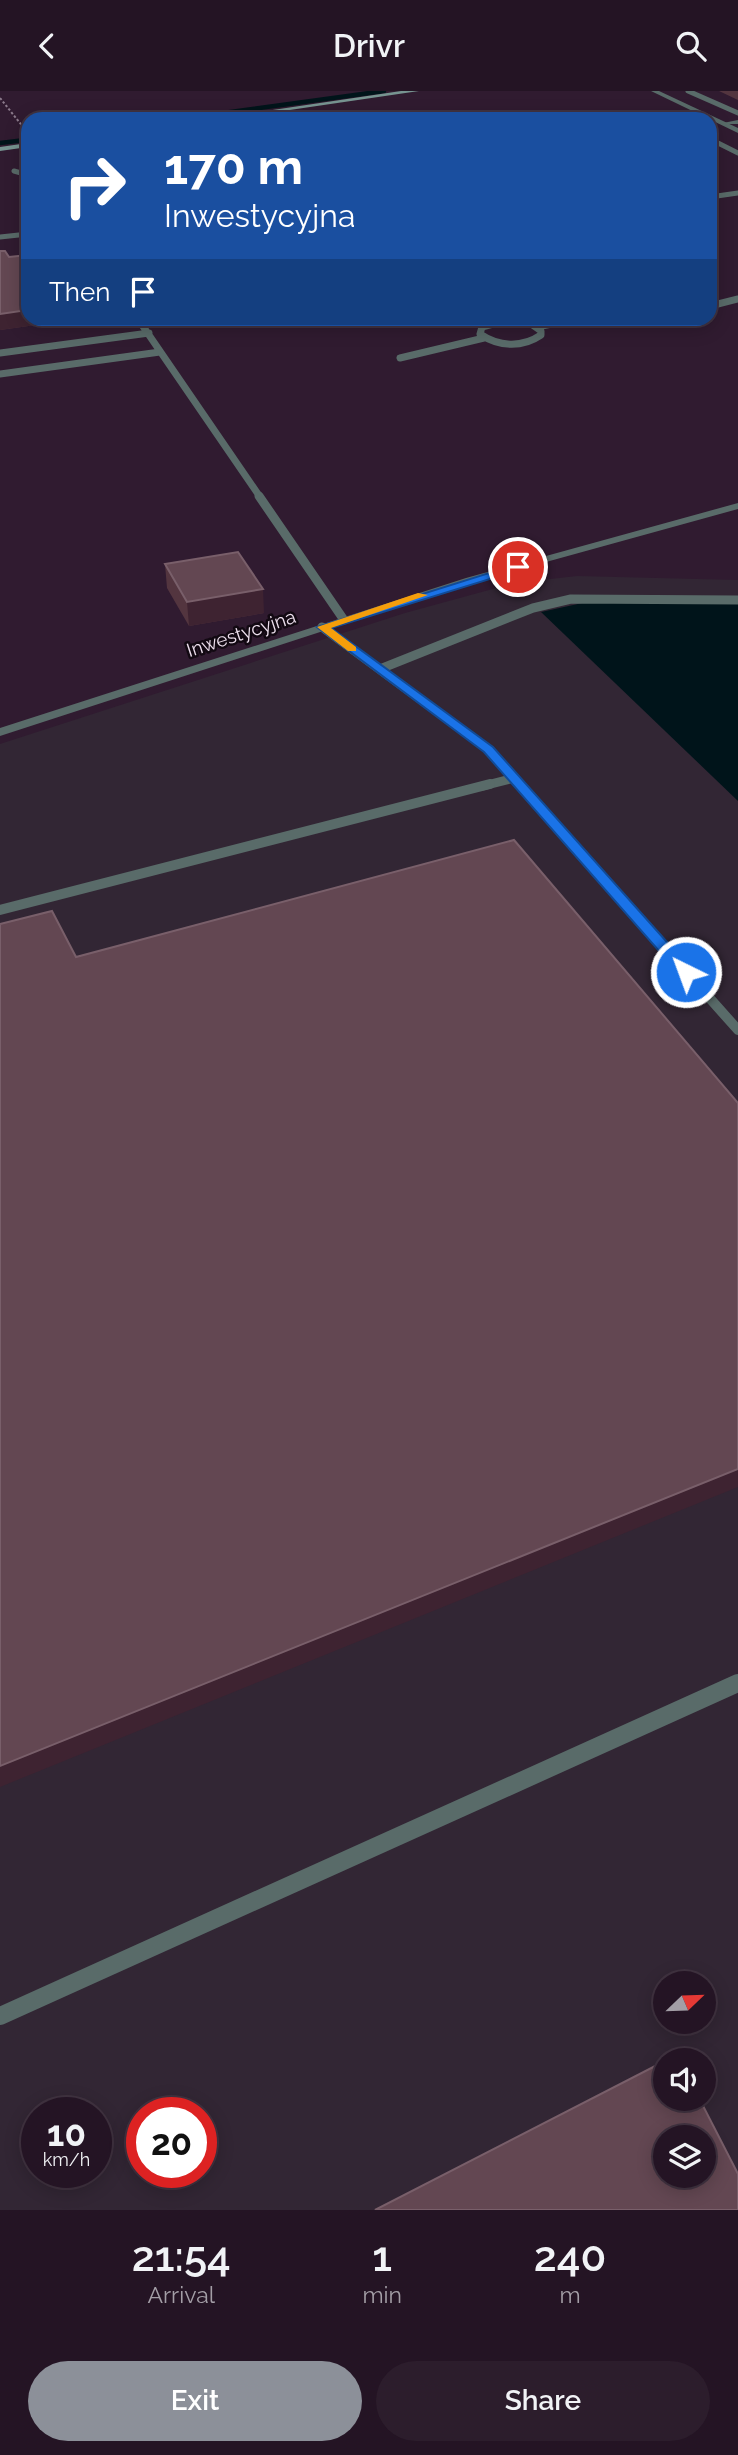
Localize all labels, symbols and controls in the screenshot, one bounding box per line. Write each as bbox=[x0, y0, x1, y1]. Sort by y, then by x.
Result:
icon: back bbox=[28, 27, 66, 65]
text: Drivr bbox=[333, 27, 405, 64]
icon: search bbox=[672, 27, 710, 65]
text: 170 m bbox=[164, 138, 303, 195]
icon: right bbox=[49, 140, 140, 231]
text: Inwestycyjna bbox=[164, 197, 355, 234]
icon: arrive bbox=[124, 273, 162, 311]
text: Then bbox=[49, 277, 110, 307]
pin bbox=[488, 537, 548, 597]
icon: arrive bbox=[499, 548, 537, 586]
street label: Inwestycyjna bbox=[184, 605, 298, 661]
position arrow bbox=[649, 935, 723, 1009]
north arrow bbox=[653, 1971, 716, 2033]
map controls bbox=[653, 1971, 716, 2188]
button: sound bbox=[653, 2048, 716, 2111]
speed limit sign: 20 bbox=[126, 2097, 217, 2188]
text: 10 bbox=[47, 2113, 86, 2154]
button: layers bbox=[653, 2125, 716, 2188]
text: km/h bbox=[43, 2149, 90, 2170]
text: 21:54 bbox=[132, 2232, 231, 2281]
text: 1 bbox=[372, 2232, 392, 2281]
text: 240 bbox=[534, 2232, 606, 2281]
text: Arrival bbox=[147, 2281, 215, 2308]
text: min bbox=[362, 2281, 402, 2308]
text: m bbox=[559, 2281, 581, 2308]
button: Exit bbox=[28, 2361, 362, 2441]
button: Share bbox=[376, 2361, 710, 2441]

